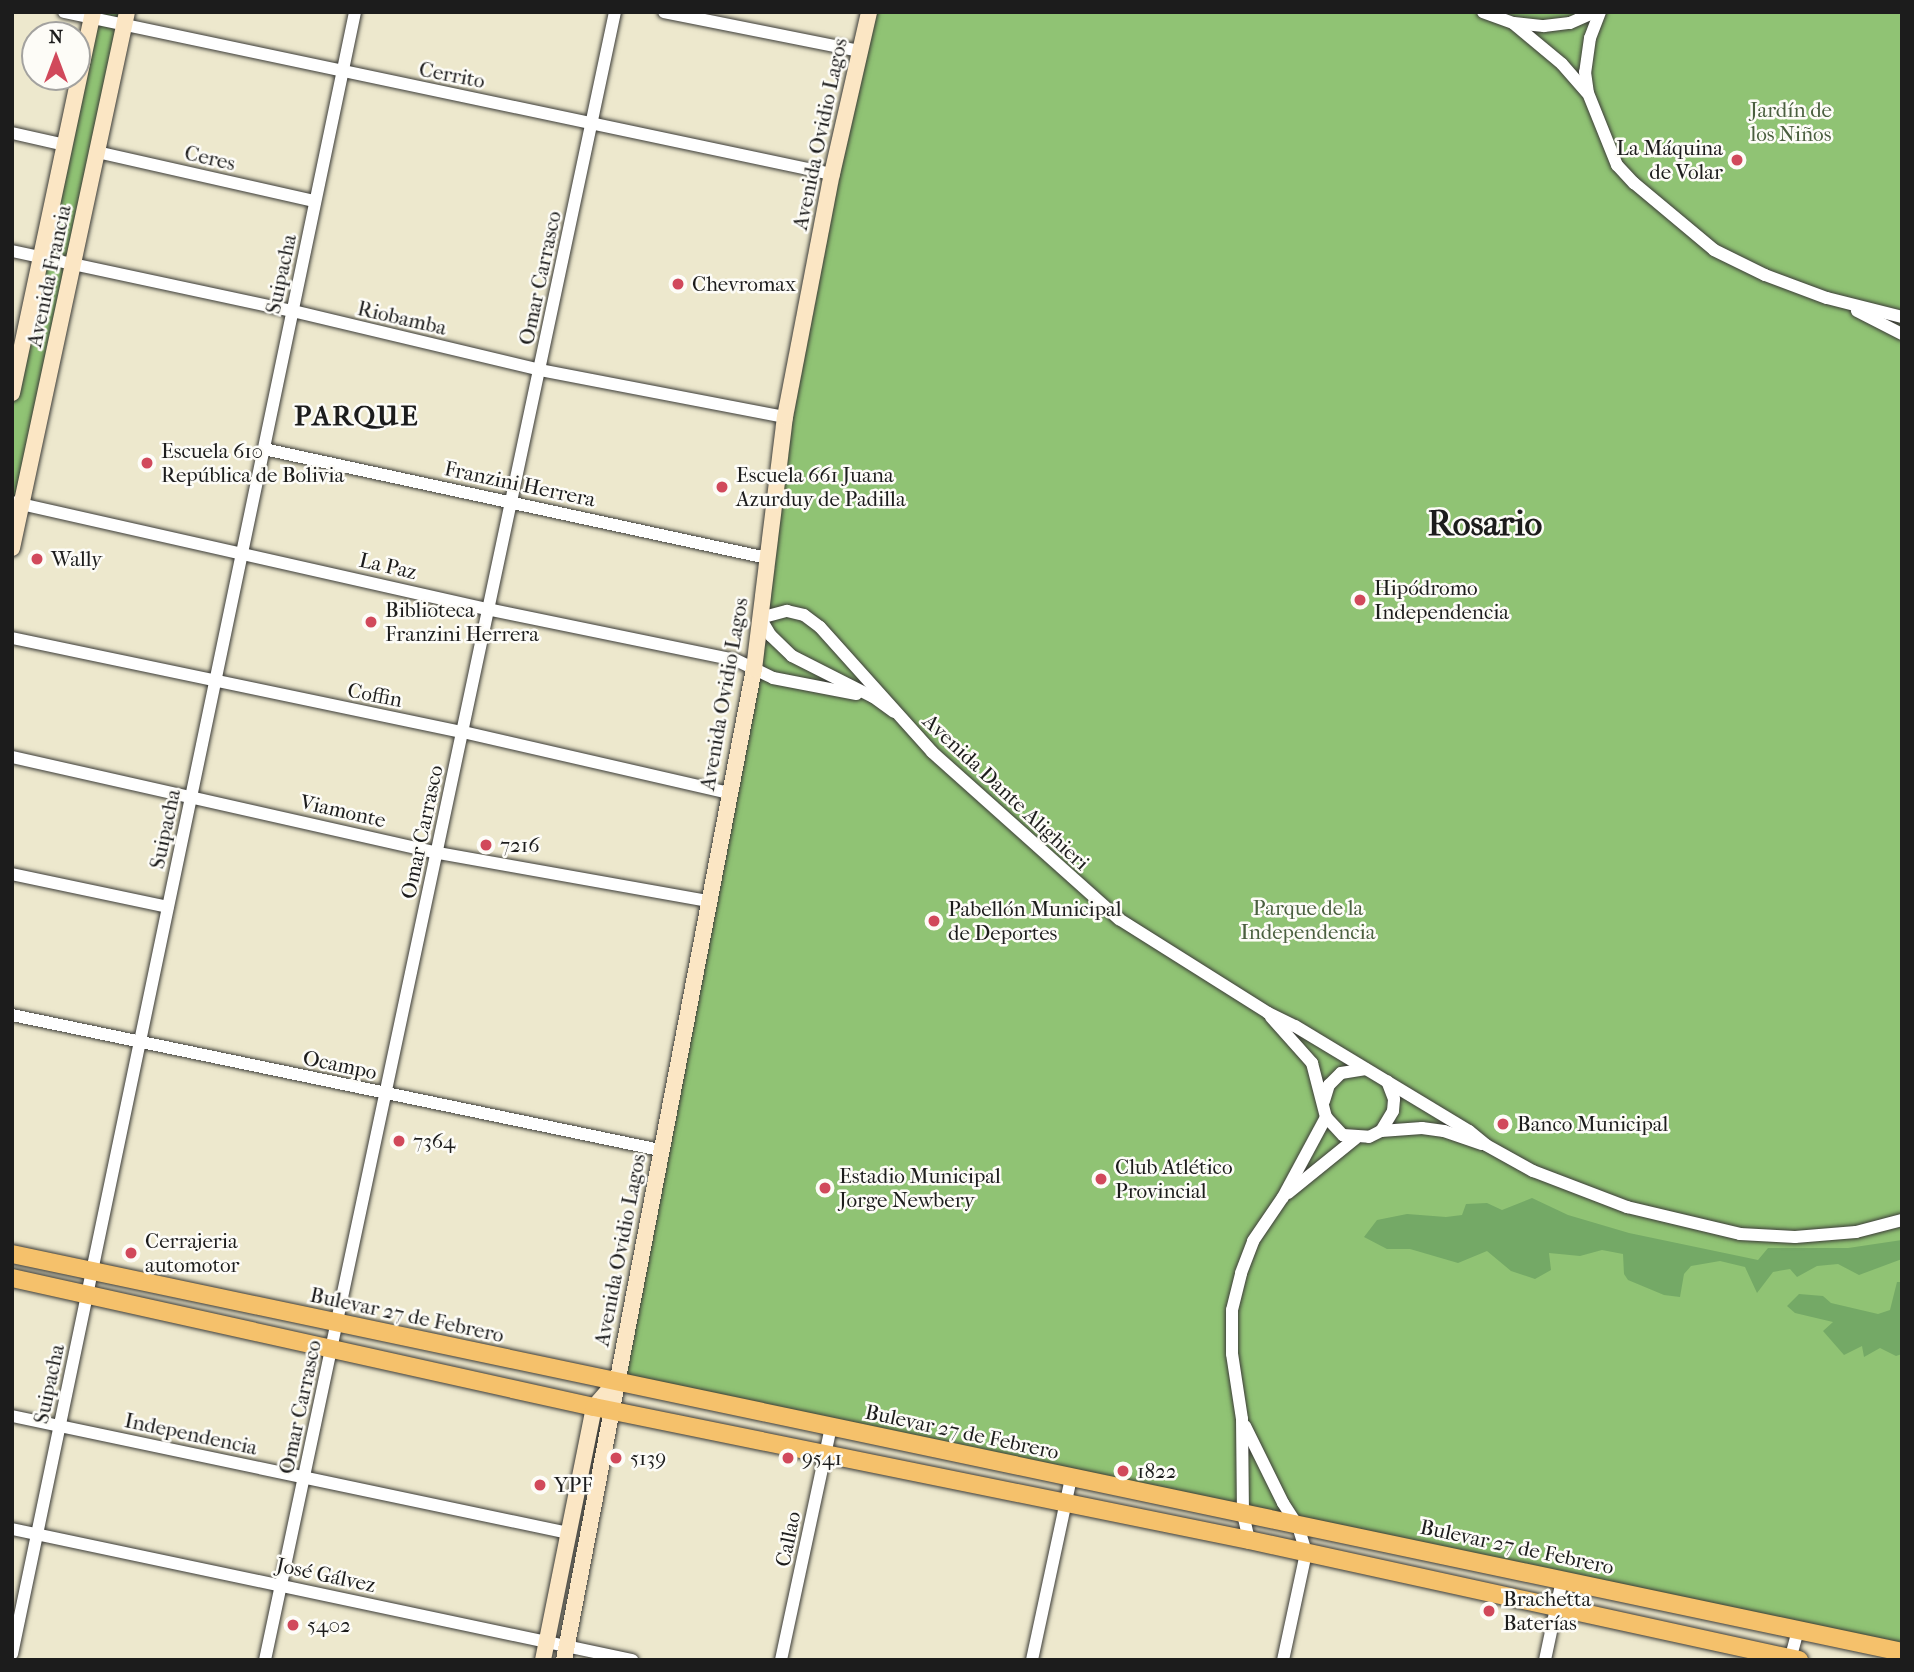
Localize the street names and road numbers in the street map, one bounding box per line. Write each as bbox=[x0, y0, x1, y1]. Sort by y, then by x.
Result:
street label: Avenida Ovidio Lagos bbox=[787, 36, 853, 232]
street label: Cerrito bbox=[417, 56, 487, 94]
street label: Ceres bbox=[182, 140, 238, 176]
street label: Avenida Francia bbox=[22, 203, 76, 349]
street label: Omar Carrasco bbox=[514, 209, 566, 347]
street label: Suipacha bbox=[260, 232, 302, 316]
street label: Riobamba bbox=[355, 296, 449, 340]
street label: Franzini Herrera bbox=[442, 456, 598, 512]
street label: La Paz bbox=[357, 547, 419, 585]
street label: Avenida Ovidio Lagos bbox=[695, 596, 753, 792]
street label: Coffin bbox=[345, 677, 405, 713]
street label: Avenida Dante Alighieri bbox=[918, 709, 1094, 875]
street label: Omar Carrasco bbox=[396, 763, 448, 901]
street label: Suipacha bbox=[144, 787, 186, 871]
street label: Viamonte bbox=[298, 789, 388, 833]
street label: Ocampo bbox=[301, 1045, 379, 1085]
street label: Avenida Ovidio Lagos bbox=[589, 1152, 651, 1348]
street label: Bulevar 27 de Febrero bbox=[308, 1282, 506, 1348]
street label: Omar Carrasco bbox=[274, 1338, 326, 1476]
street label: Suipacha bbox=[28, 1342, 70, 1426]
street label: Bulevar 27 de Febrero bbox=[863, 1399, 1061, 1465]
street label: Independencia bbox=[122, 1408, 260, 1460]
street label: Callao bbox=[770, 1509, 806, 1569]
street label: Bulevar 27 de Febrero bbox=[1418, 1514, 1616, 1580]
street label: José Gálvez bbox=[274, 1552, 378, 1598]

